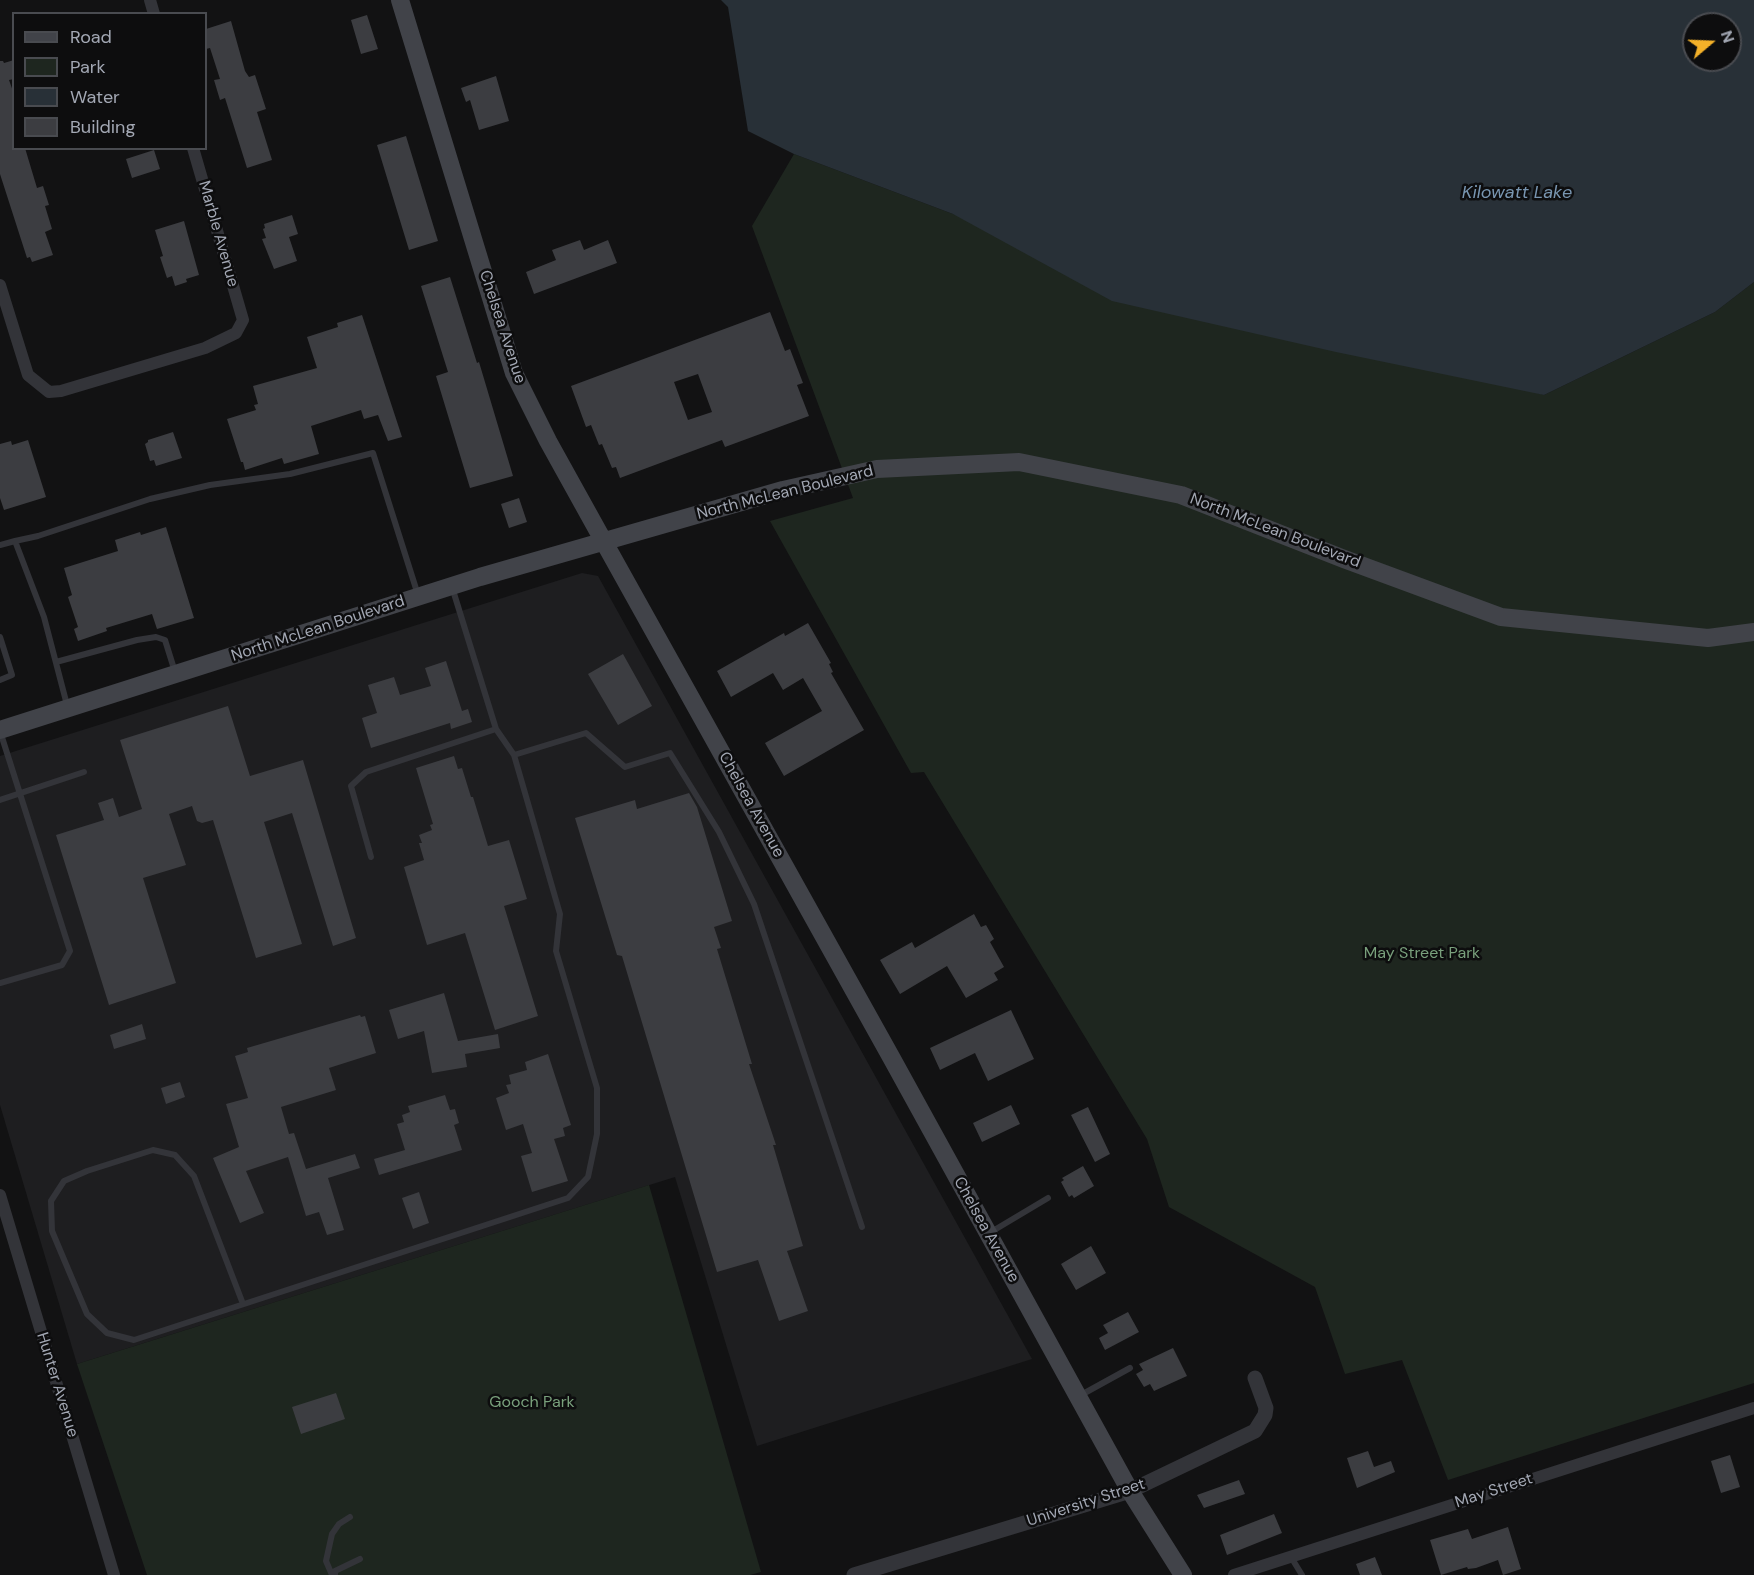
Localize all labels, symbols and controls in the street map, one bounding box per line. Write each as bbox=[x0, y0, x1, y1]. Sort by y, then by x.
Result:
legend bbox=[12, 12, 207, 150]
north arrow bbox=[1682, 12, 1742, 72]
text: Road bbox=[70, 25, 112, 49]
text: N bbox=[1716, 28, 1739, 46]
text: Park bbox=[70, 55, 106, 79]
text: Water bbox=[70, 85, 120, 109]
text: Building bbox=[70, 115, 135, 139]
street label: Marble Avenue bbox=[194, 179, 242, 289]
water label: Kilowatt Lake bbox=[1462, 182, 1572, 204]
street label: Chelsea Avenue bbox=[475, 268, 529, 386]
street label: North McLean Boulevard bbox=[695, 462, 875, 524]
street label: North McLean Boulevard bbox=[1187, 490, 1363, 572]
street label: North McLean Boulevard bbox=[229, 592, 407, 666]
street label: Chelsea Avenue bbox=[714, 749, 788, 861]
park label: May Street Park bbox=[1364, 944, 1480, 964]
street label: Chelsea Avenue bbox=[949, 1174, 1023, 1286]
street label: Hunter Avenue bbox=[32, 1330, 82, 1440]
park label: Gooch Park bbox=[489, 1393, 575, 1413]
street label: May Street bbox=[1453, 1469, 1535, 1513]
street label: University Street bbox=[1024, 1475, 1148, 1531]

